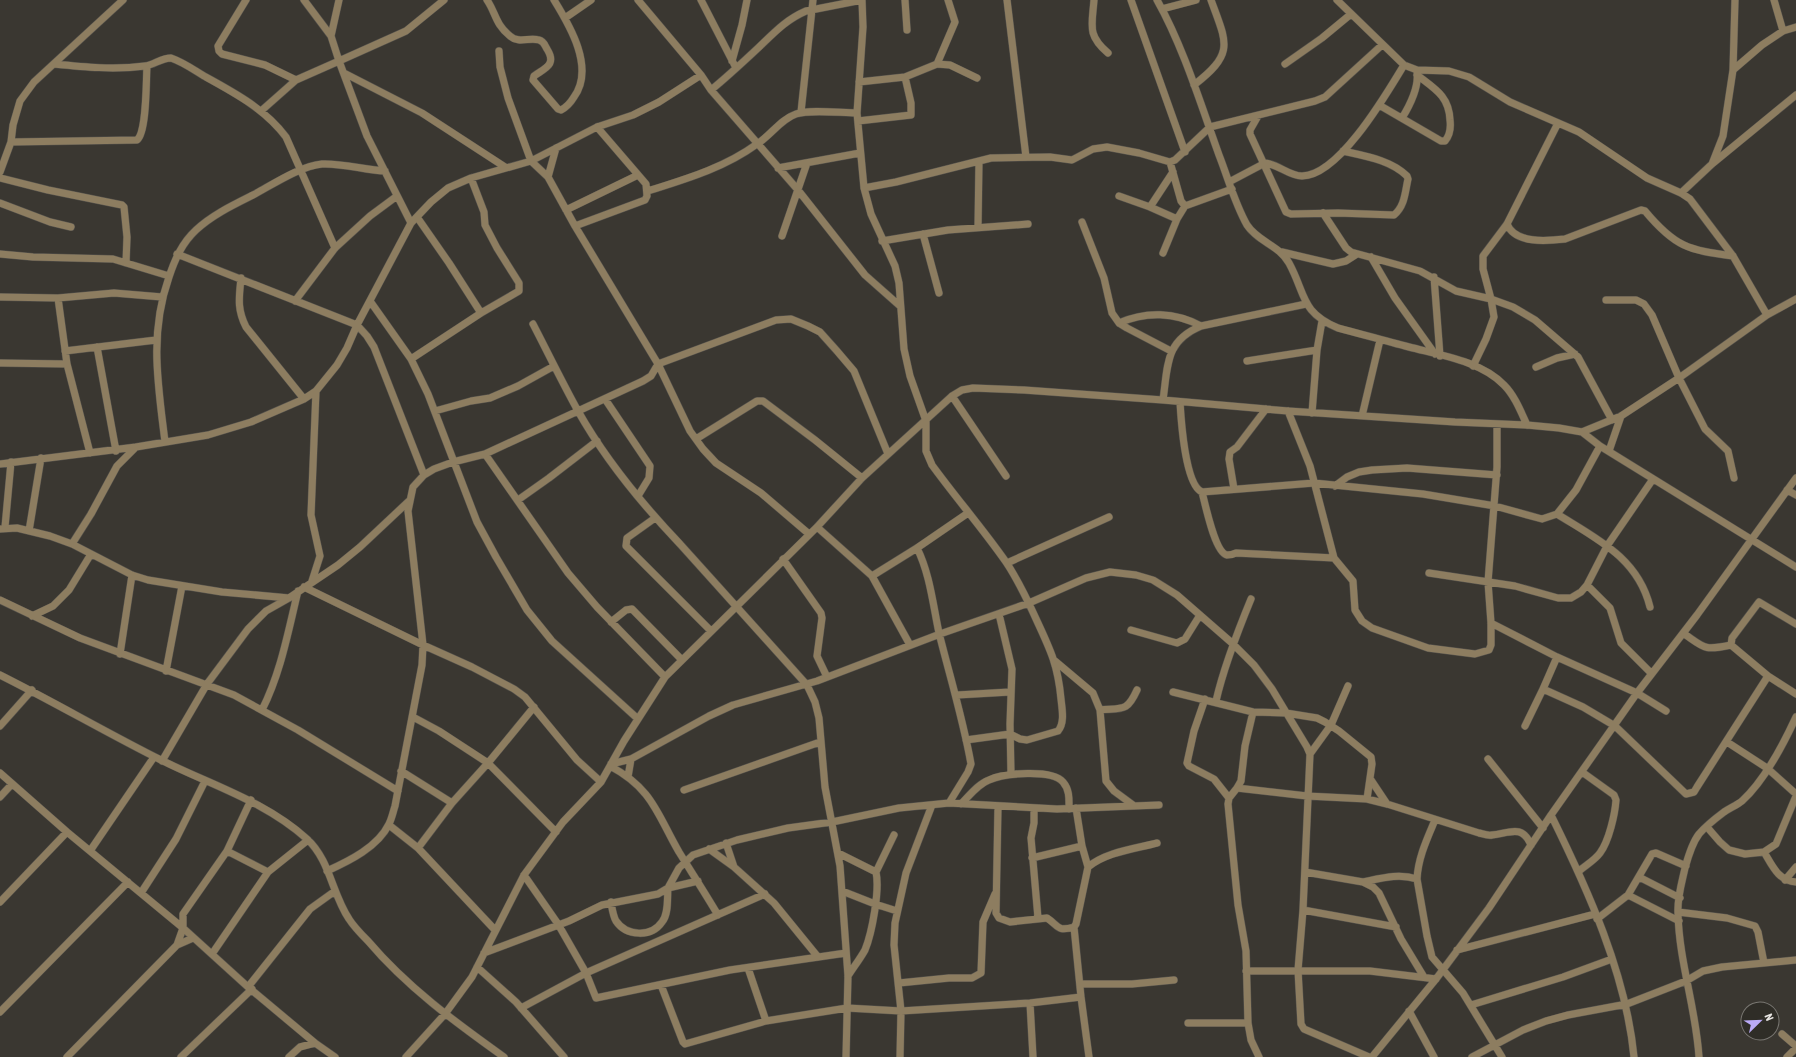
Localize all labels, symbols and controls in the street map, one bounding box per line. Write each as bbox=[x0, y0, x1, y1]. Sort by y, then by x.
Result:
north arrow bbox=[1740, 1001, 1780, 1041]
text: N bbox=[1762, 1012, 1776, 1022]

